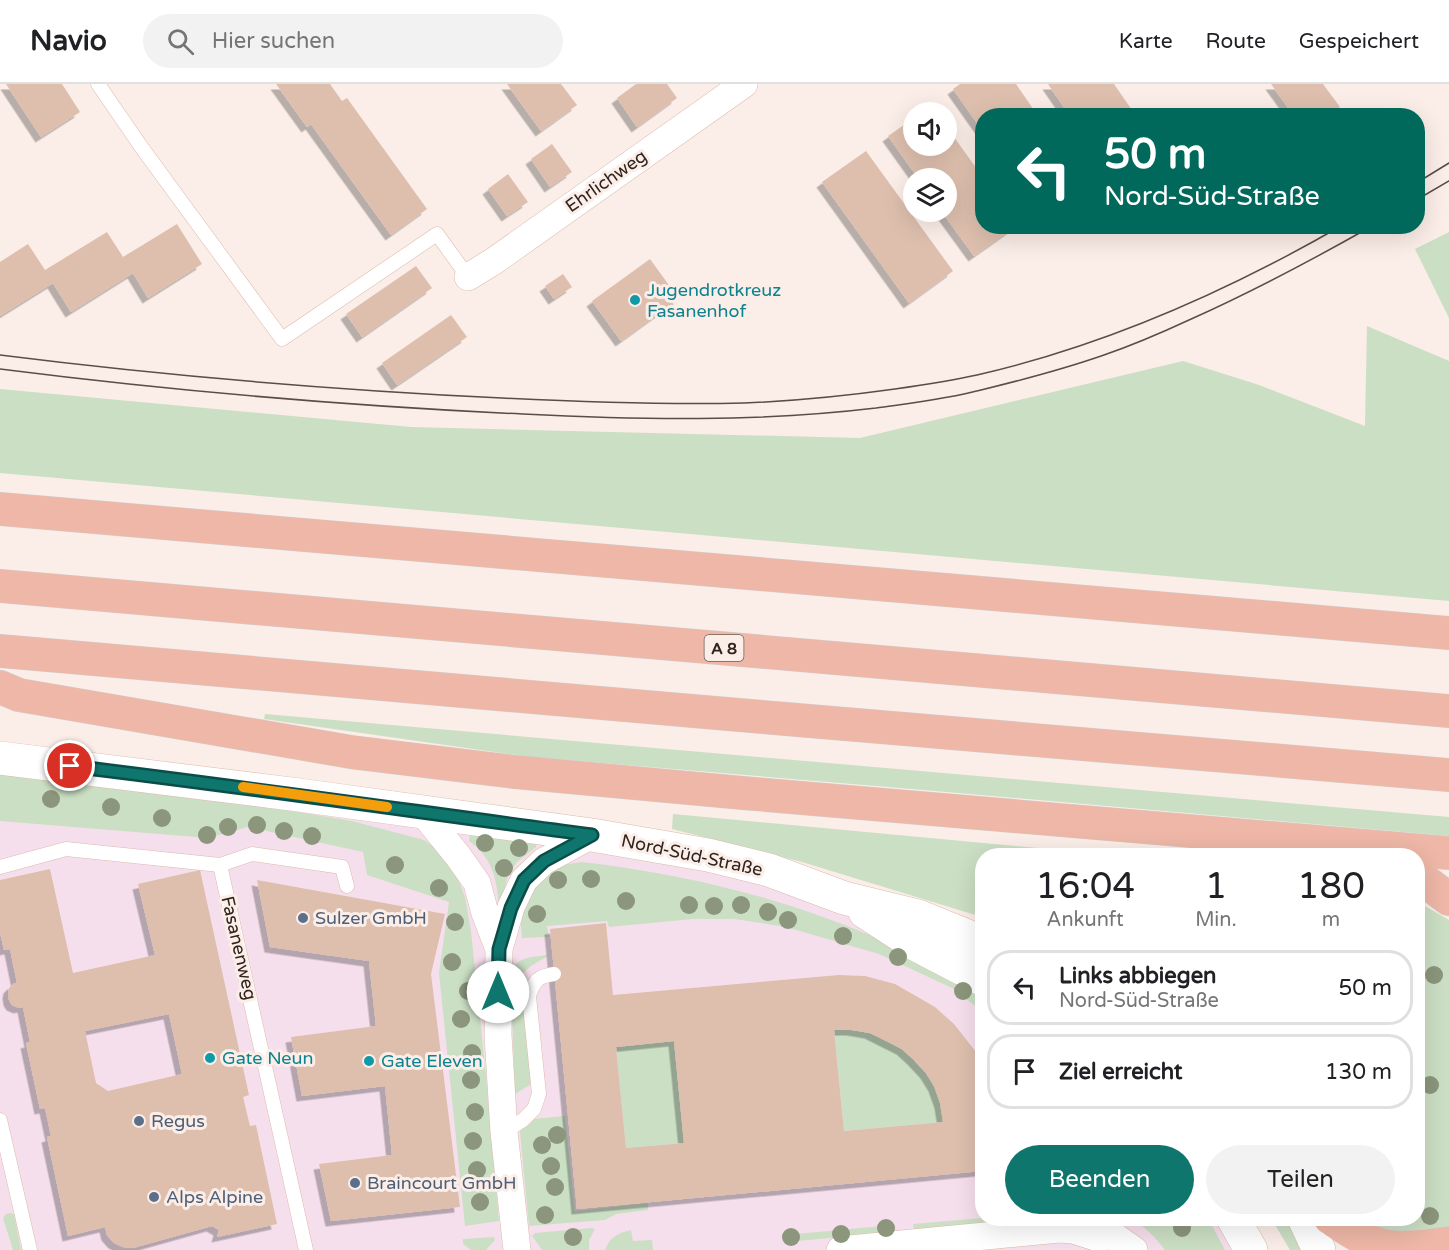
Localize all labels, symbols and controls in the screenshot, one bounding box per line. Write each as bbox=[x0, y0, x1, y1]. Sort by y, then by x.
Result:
search box bbox=[143, 14, 563, 68]
text: Navio bbox=[30, 24, 107, 58]
icon: search bbox=[164, 25, 197, 58]
text: Hier suchen bbox=[212, 28, 335, 54]
text: Karte bbox=[1119, 29, 1173, 54]
text: Route bbox=[1206, 29, 1266, 54]
text: Gespeichert bbox=[1299, 29, 1419, 54]
map controls bbox=[903, 102, 957, 222]
button: sound bbox=[903, 102, 957, 156]
text: 50 m bbox=[1104, 129, 1206, 180]
icon: left bbox=[1005, 132, 1083, 210]
street label: Ehrlichweg bbox=[561, 145, 651, 217]
button: layers bbox=[903, 168, 957, 222]
text: Nord-Süd-Straße bbox=[1104, 180, 1320, 213]
place label: Jugendrotkreuz Fasanenhof bbox=[647, 279, 781, 322]
marker: Jugendrotkreuz Fasanenhof bbox=[628, 293, 642, 307]
road number: A 8 bbox=[704, 635, 744, 661]
pin bbox=[44, 740, 95, 791]
icon: arrive bbox=[53, 749, 86, 782]
street label: Nord-Süd-Straße bbox=[619, 829, 765, 881]
text: 16:04 bbox=[1035, 865, 1135, 908]
text: 1 bbox=[1205, 865, 1227, 908]
text: 180 bbox=[1297, 865, 1365, 908]
street label: Fasanenweg bbox=[216, 894, 262, 1002]
place label: Sulzer GmbH bbox=[315, 907, 427, 929]
text: Ankunft bbox=[1047, 908, 1124, 932]
text: Min. bbox=[1195, 908, 1237, 932]
text: m bbox=[1322, 908, 1340, 932]
marker: Sulzer GmbH bbox=[296, 911, 310, 925]
position arrow bbox=[466, 960, 530, 1024]
text: Links abbiegen bbox=[1059, 963, 1217, 989]
icon: left bbox=[1008, 971, 1041, 1004]
text: 50 m bbox=[1338, 975, 1392, 1001]
text: Nord-Süd-Straße bbox=[1059, 989, 1219, 1013]
place label: Gate Neun bbox=[222, 1047, 313, 1069]
place label: Gate Eleven bbox=[381, 1050, 483, 1072]
marker: Gate Neun bbox=[203, 1051, 217, 1065]
marker: Gate Eleven bbox=[362, 1054, 376, 1068]
icon: arrive bbox=[1008, 1055, 1041, 1088]
text: Ziel erreicht bbox=[1059, 1059, 1182, 1085]
text: 130 m bbox=[1325, 1059, 1392, 1085]
place label: Regus bbox=[151, 1110, 205, 1132]
marker: Regus bbox=[132, 1114, 146, 1128]
button: Beenden bbox=[1005, 1145, 1194, 1214]
button: Teilen bbox=[1206, 1145, 1395, 1214]
place label: Braincourt GmbH bbox=[367, 1172, 517, 1194]
marker: Braincourt GmbH bbox=[348, 1176, 362, 1190]
place label: Alps Alpine bbox=[166, 1186, 263, 1208]
marker: Alps Alpine bbox=[147, 1190, 161, 1204]

